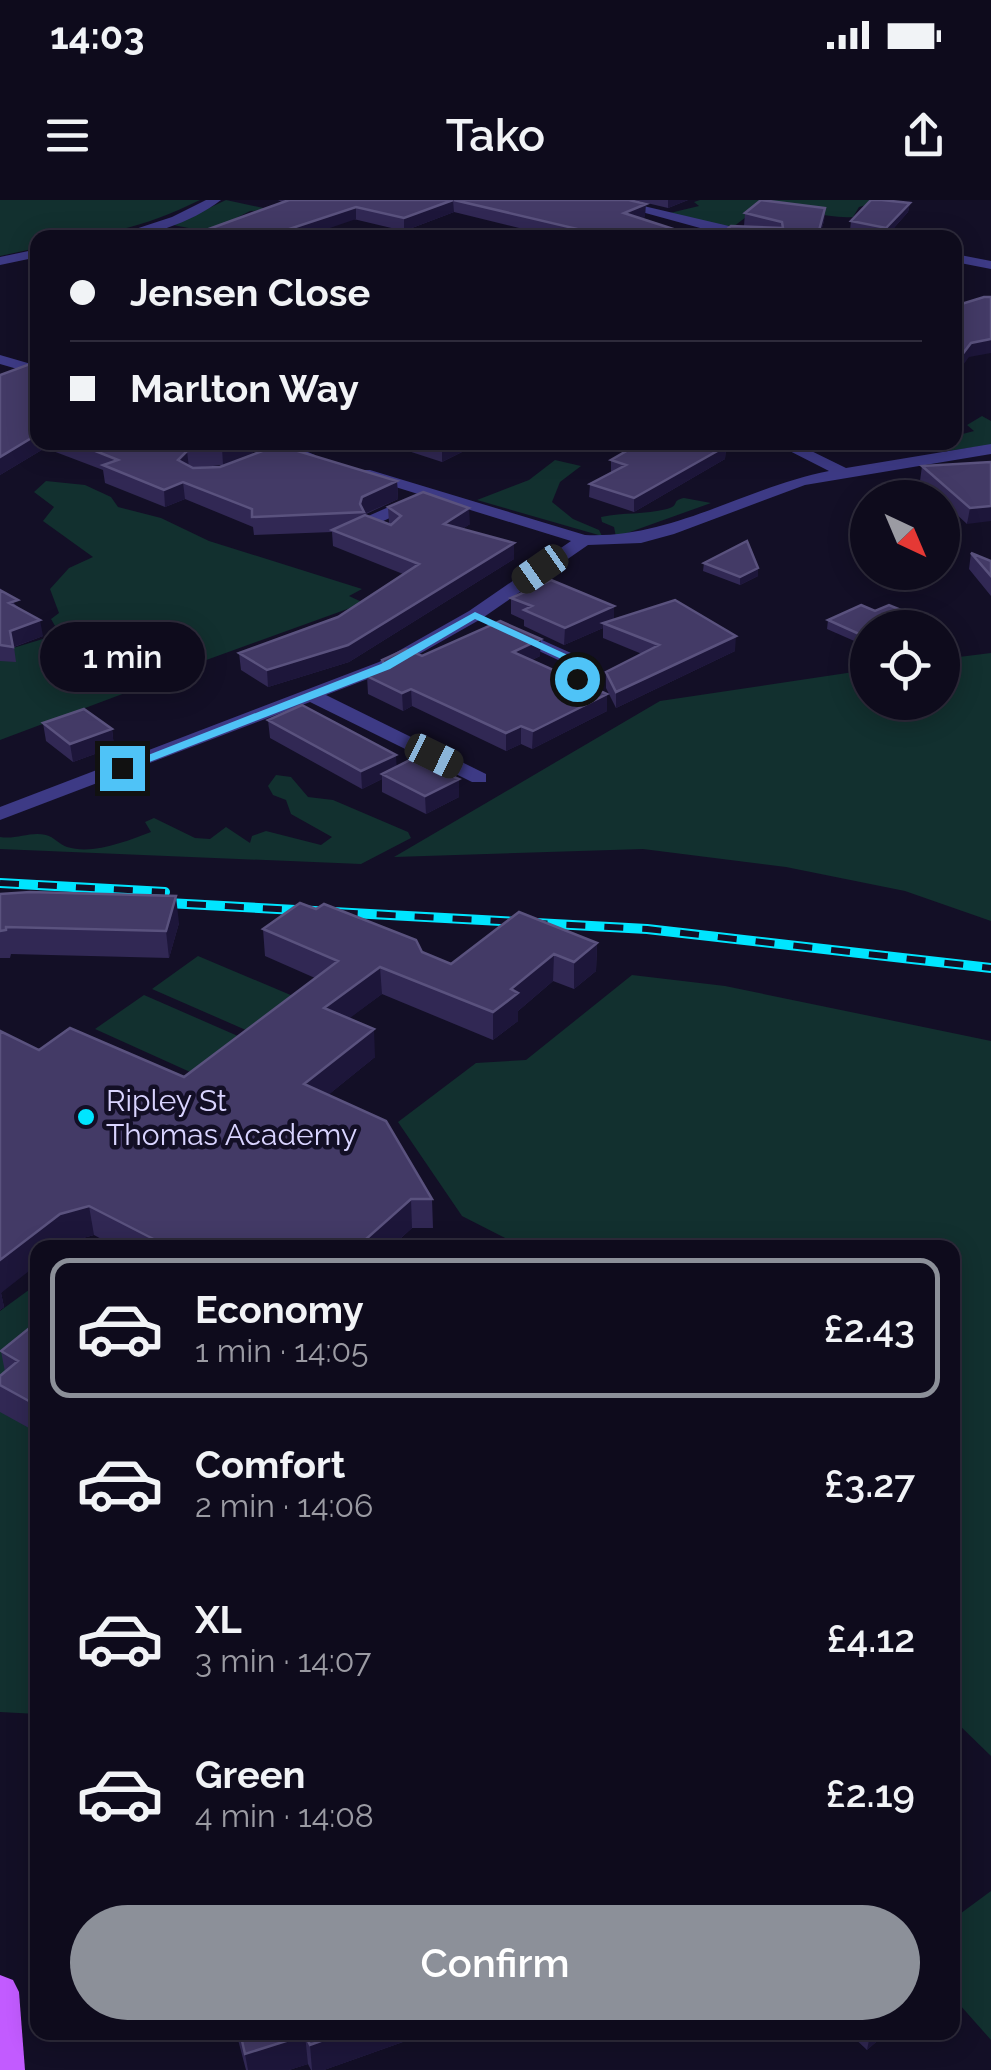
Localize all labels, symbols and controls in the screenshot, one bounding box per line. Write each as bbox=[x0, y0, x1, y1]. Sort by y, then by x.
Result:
text: 14:03 bbox=[50, 13, 144, 58]
icon: menu bbox=[40, 108, 95, 163]
icon: share bbox=[896, 108, 951, 163]
text: Tako bbox=[446, 109, 545, 162]
text: Jensen Close bbox=[130, 270, 370, 315]
text: Marlton Way bbox=[130, 366, 359, 411]
north arrow bbox=[850, 480, 960, 590]
map controls bbox=[850, 480, 960, 720]
car bbox=[507, 540, 573, 598]
button: locate bbox=[850, 610, 960, 720]
callout: 1 min bbox=[39, 623, 204, 693]
text: 1 min bbox=[83, 638, 162, 675]
route start bbox=[555, 657, 600, 702]
car bbox=[400, 729, 468, 783]
route end bbox=[100, 746, 145, 791]
place label: Ripley St Thomas Academy bbox=[106, 1083, 357, 1152]
marker: Ripley St Thomas Academy bbox=[75, 1106, 97, 1128]
icon: car bbox=[75, 1283, 165, 1373]
text: Economy bbox=[195, 1287, 364, 1332]
text: £2.43 bbox=[824, 1306, 915, 1351]
text: 1 min · 14:05 bbox=[195, 1332, 368, 1369]
icon: car bbox=[75, 1438, 165, 1528]
text: Comfort bbox=[195, 1442, 345, 1487]
text: £3.27 bbox=[824, 1461, 915, 1506]
text: 2 min · 14:06 bbox=[195, 1487, 373, 1524]
icon: car bbox=[75, 1593, 165, 1683]
text: XL bbox=[195, 1597, 242, 1642]
text: £4.12 bbox=[827, 1616, 915, 1661]
text: 3 min · 14:07 bbox=[195, 1642, 371, 1679]
icon: car bbox=[75, 1748, 165, 1838]
text: Green bbox=[195, 1752, 305, 1797]
text: £2.19 bbox=[826, 1771, 915, 1816]
text: 4 min · 14:08 bbox=[195, 1797, 374, 1834]
button: Confirm bbox=[70, 1905, 920, 2020]

